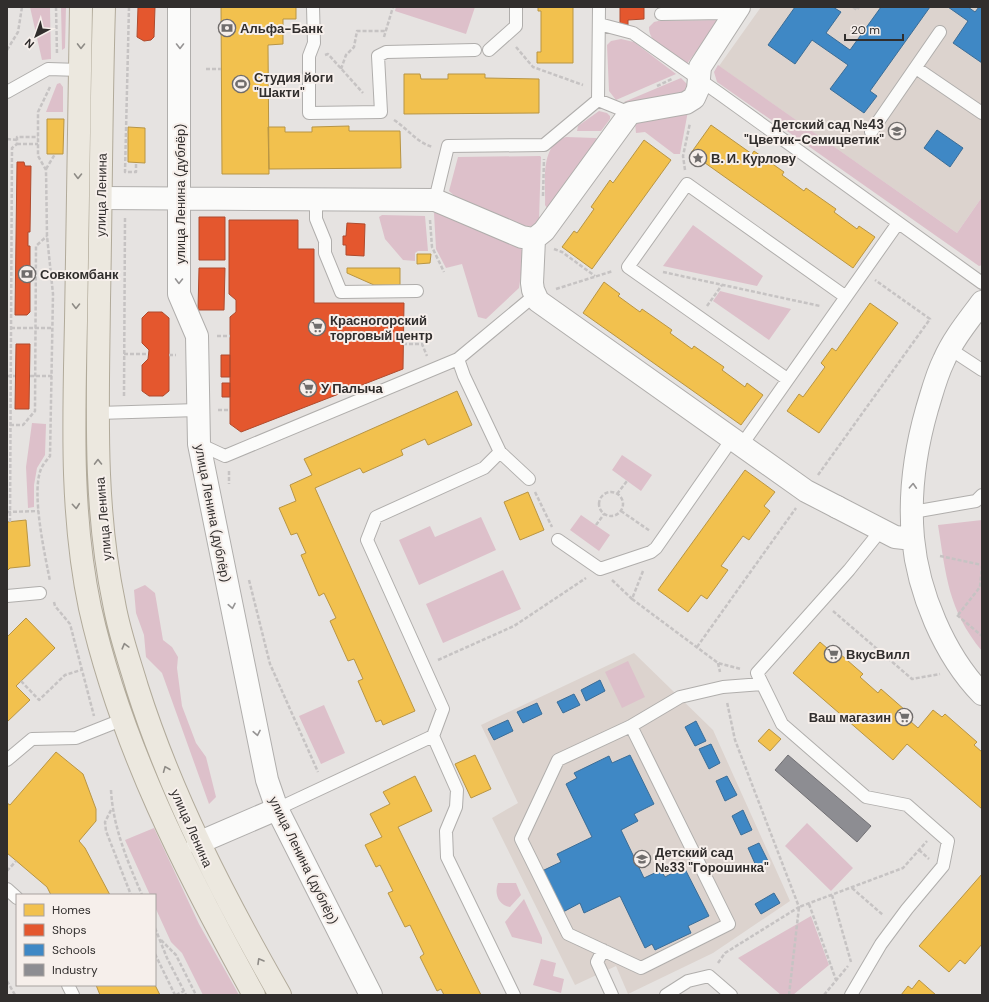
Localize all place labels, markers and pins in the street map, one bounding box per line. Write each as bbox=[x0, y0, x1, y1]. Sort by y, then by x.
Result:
bank icon: Альфа-Банк bbox=[217, 18, 237, 38]
place label: Альфа-Банк bbox=[240, 20, 323, 37]
place label: Студия йоги "Шакти" bbox=[254, 69, 333, 101]
sports icon: Студия йоги "Шакти" bbox=[231, 74, 251, 94]
place label: Детский сад №43 "Цветик-Семицветик" bbox=[744, 116, 884, 148]
school or university icon: Детский сад №43 "Цветик-Семицветик" bbox=[887, 121, 907, 141]
place icon: В. И. Курлову bbox=[688, 148, 708, 168]
place label: В. И. Курлову bbox=[711, 150, 797, 167]
bank icon: Совкомбанк bbox=[17, 264, 37, 284]
place label: Совкомбанк bbox=[40, 266, 119, 283]
place label: Красногорский торговый центр bbox=[330, 312, 433, 344]
supermarket icon: Красногорский торговый центр bbox=[307, 317, 327, 337]
supermarket icon: У Палыча bbox=[298, 378, 318, 398]
place label: У Палыча bbox=[321, 380, 384, 397]
supermarket icon: ВкусВилл bbox=[823, 644, 843, 664]
place label: ВкусВилл bbox=[846, 646, 910, 663]
supermarket icon: Ваш магазин bbox=[894, 707, 914, 727]
place label: Ваш магазин bbox=[809, 709, 891, 726]
place label: Детский сад №33 "Горошинка" bbox=[655, 844, 769, 876]
school or university icon: Детский сад №33 "Горошинка" bbox=[632, 849, 652, 869]

